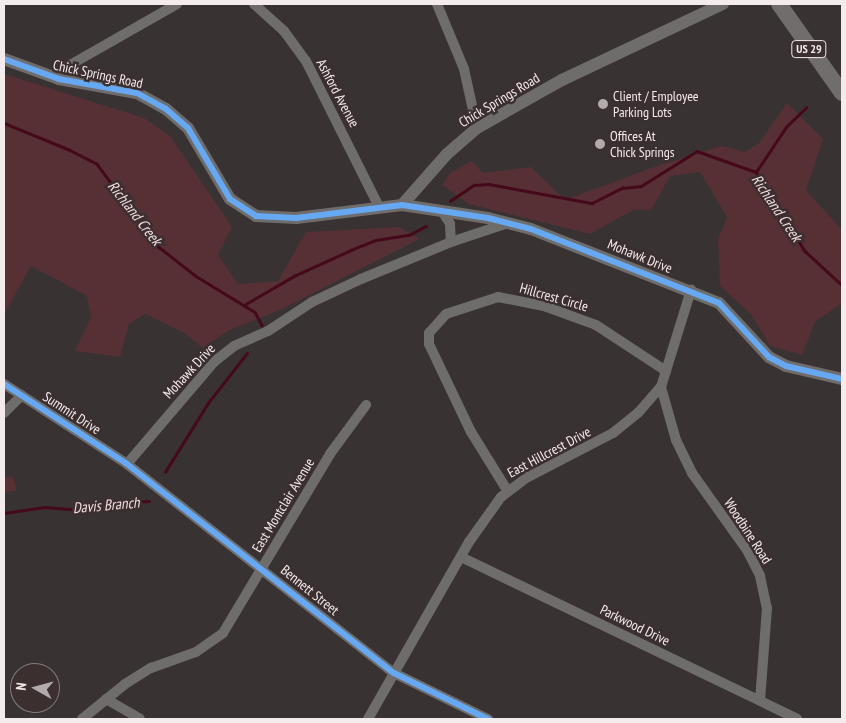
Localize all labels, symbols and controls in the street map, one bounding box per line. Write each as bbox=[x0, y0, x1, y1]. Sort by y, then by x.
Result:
road number: US 29 bbox=[790, 40, 828, 59]
street label: Chick Springs Road bbox=[51, 56, 145, 92]
street label: Ashford Avenue bbox=[313, 56, 363, 130]
street label: Chick Springs Road bbox=[455, 69, 543, 131]
place label: Client / Employee Parking Lots bbox=[613, 88, 699, 120]
marker: Client / Employee Parking Lots bbox=[597, 98, 609, 110]
place label: Offices At Chick Springs bbox=[610, 128, 675, 160]
marker: Offices At Chick Springs bbox=[594, 138, 606, 150]
water label: Richland Creek bbox=[748, 171, 806, 245]
water label: Richland Creek bbox=[104, 177, 166, 249]
street label: Mohawk Drive bbox=[605, 235, 675, 277]
street label: Hillcrest Circle bbox=[518, 279, 590, 315]
street label: Mohawk Drive bbox=[159, 340, 219, 402]
street label: Summit Drive bbox=[40, 388, 104, 438]
street label: East Hillcrest Drive bbox=[505, 423, 593, 481]
street label: East Montclair Avenue bbox=[248, 455, 318, 555]
water label: Davis Branch bbox=[72, 493, 140, 517]
street label: Woodbine Road bbox=[721, 495, 775, 567]
street label: Bennett Street bbox=[277, 561, 343, 619]
street label: Parkwood Drive bbox=[597, 601, 673, 649]
north arrow bbox=[10, 663, 60, 713]
text: N bbox=[12, 681, 30, 691]

